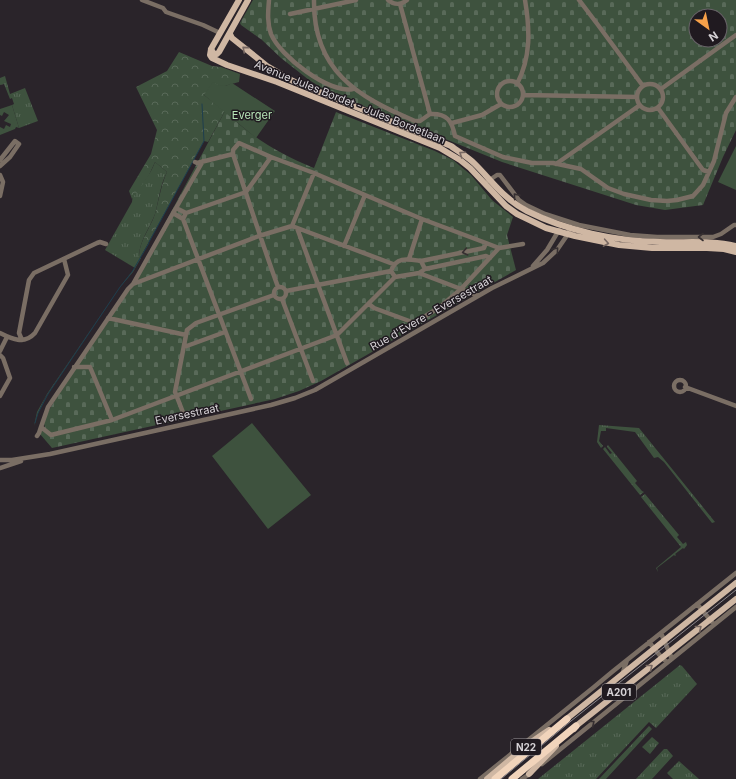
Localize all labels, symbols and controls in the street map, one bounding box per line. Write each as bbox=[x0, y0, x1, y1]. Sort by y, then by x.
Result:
north arrow bbox=[688, 8, 728, 48]
text: N bbox=[706, 28, 721, 45]
one-way arrow bbox=[242, 46, 250, 53]
street label: Avenue Jules Bordet - Jules Bordetlaan bbox=[252, 57, 448, 147]
park label: Everger bbox=[232, 108, 272, 122]
one-way arrow bbox=[459, 151, 466, 158]
one-way arrow bbox=[514, 193, 521, 201]
one-way arrow bbox=[698, 233, 704, 241]
one-way arrow bbox=[603, 238, 609, 247]
one-way arrow bbox=[462, 247, 468, 255]
one-way arrow bbox=[552, 247, 559, 254]
street label: Rue d'Evere - Eversestraat bbox=[367, 272, 495, 354]
street label: Eversestraat bbox=[154, 400, 221, 428]
one-way arrow bbox=[695, 625, 702, 632]
one-way arrow bbox=[646, 664, 653, 671]
road number: A201 bbox=[602, 684, 636, 700]
one-way arrow bbox=[588, 721, 595, 728]
road number: N22 bbox=[511, 739, 541, 755]

